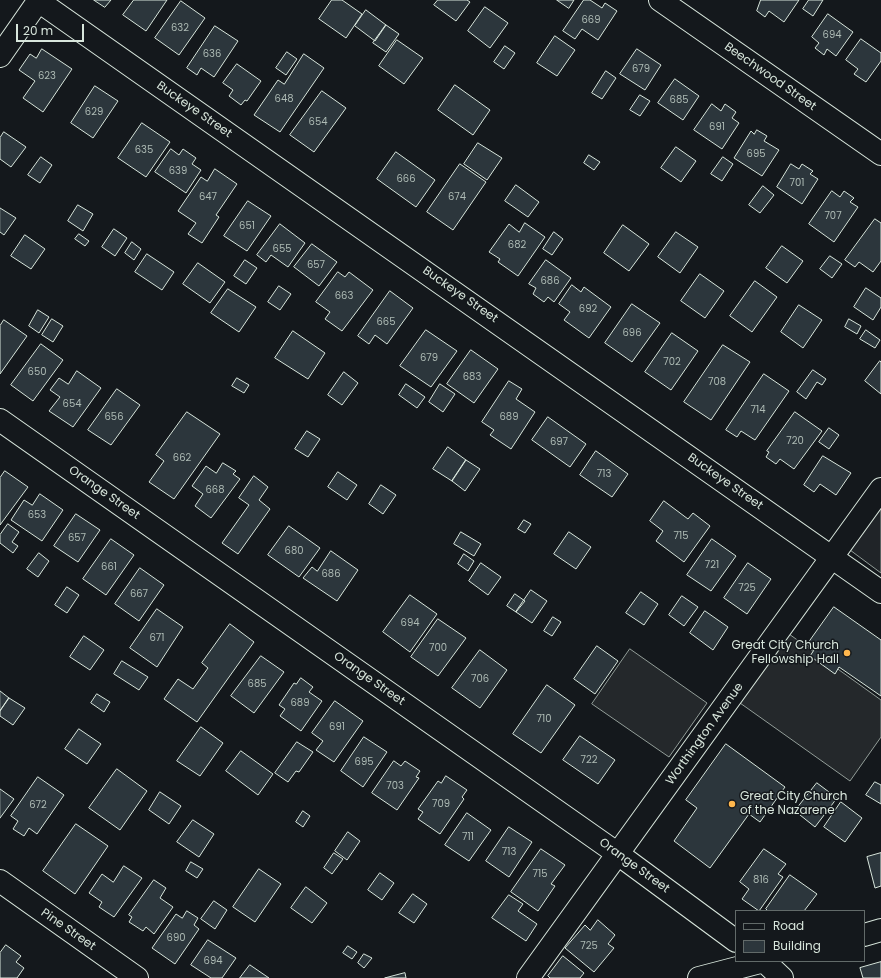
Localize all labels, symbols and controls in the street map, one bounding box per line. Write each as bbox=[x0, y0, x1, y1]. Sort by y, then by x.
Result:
house number: 669 bbox=[582, 14, 600, 26]
scale bar bbox=[18, 16, 86, 42]
text: 20 m bbox=[23, 22, 53, 39]
house number: 632 bbox=[171, 22, 189, 34]
house number: 694 bbox=[823, 29, 841, 41]
street label: Beechwood Street bbox=[721, 40, 819, 114]
house number: 636 bbox=[203, 48, 221, 60]
house number: 679 bbox=[632, 63, 650, 75]
house number: 623 bbox=[38, 70, 56, 82]
street label: Buckeye Street bbox=[154, 79, 234, 141]
house number: 648 bbox=[275, 93, 293, 105]
house number: 685 bbox=[670, 94, 688, 106]
house number: 629 bbox=[85, 106, 103, 118]
house number: 654 bbox=[309, 116, 327, 128]
house number: 691 bbox=[709, 121, 725, 133]
house number: 635 bbox=[135, 144, 153, 156]
house number: 695 bbox=[747, 148, 765, 160]
house number: 639 bbox=[169, 165, 187, 177]
house number: 666 bbox=[396, 173, 416, 185]
house number: 701 bbox=[790, 177, 804, 189]
house number: 647 bbox=[199, 191, 217, 203]
house number: 674 bbox=[448, 191, 466, 203]
house number: 707 bbox=[824, 210, 842, 222]
house number: 651 bbox=[239, 220, 255, 232]
house number: 682 bbox=[508, 239, 526, 251]
house number: 655 bbox=[273, 243, 291, 255]
house number: 657 bbox=[307, 259, 325, 271]
street label: Buckeye Street bbox=[420, 264, 500, 326]
house number: 686 bbox=[540, 275, 560, 287]
house number: 663 bbox=[335, 290, 353, 302]
house number: 692 bbox=[579, 303, 597, 315]
house number: 665 bbox=[377, 316, 395, 328]
house number: 696 bbox=[623, 327, 641, 339]
house number: 679 bbox=[420, 352, 438, 364]
house number: 702 bbox=[663, 356, 681, 368]
house number: 650 bbox=[28, 366, 46, 378]
house number: 683 bbox=[463, 371, 481, 383]
house number: 708 bbox=[708, 376, 726, 388]
house number: 654 bbox=[63, 398, 81, 410]
house number: 714 bbox=[751, 404, 765, 416]
house number: 656 bbox=[105, 411, 123, 423]
house number: 689 bbox=[500, 411, 518, 423]
house number: 720 bbox=[786, 435, 804, 447]
house number: 697 bbox=[550, 436, 568, 448]
street label: Buckeye Street bbox=[685, 451, 765, 513]
house number: 662 bbox=[173, 452, 191, 464]
street label: Orange Street bbox=[66, 463, 142, 523]
house number: 713 bbox=[597, 468, 611, 480]
house number: 668 bbox=[205, 484, 225, 496]
house number: 653 bbox=[28, 509, 46, 521]
house number: 715 bbox=[674, 530, 688, 542]
house number: 657 bbox=[68, 532, 86, 544]
house number: 680 bbox=[285, 545, 303, 557]
house number: 721 bbox=[705, 559, 719, 571]
house number: 661 bbox=[101, 561, 117, 573]
house number: 686 bbox=[321, 568, 341, 580]
house number: 725 bbox=[738, 582, 756, 594]
house number: 667 bbox=[130, 588, 148, 600]
house number: 694 bbox=[401, 617, 419, 629]
house number: 671 bbox=[149, 632, 165, 644]
place label: Great City Church Fellowship Hall bbox=[731, 639, 839, 667]
house number: 700 bbox=[429, 642, 447, 654]
marker: Great City Church Fellowship Hall bbox=[842, 648, 852, 658]
street label: Orange Street bbox=[331, 649, 407, 709]
house number: 706 bbox=[471, 673, 489, 685]
house number: 685 bbox=[248, 678, 266, 690]
street label: Worthington Avenue bbox=[663, 680, 747, 788]
house number: 689 bbox=[291, 697, 309, 709]
house number: 710 bbox=[537, 713, 551, 725]
house number: 691 bbox=[329, 721, 345, 733]
house number: 722 bbox=[581, 754, 597, 766]
house number: 695 bbox=[355, 756, 373, 768]
house number: 703 bbox=[386, 780, 404, 792]
place label: Great City Church of the Nazarene bbox=[740, 790, 848, 818]
house number: 709 bbox=[432, 798, 450, 810]
house number: 672 bbox=[29, 799, 47, 811]
marker: Great City Church of the Nazarene bbox=[727, 799, 737, 809]
house number: 711 bbox=[462, 831, 474, 843]
street label: Orange Street bbox=[596, 836, 672, 896]
house number: 713 bbox=[502, 846, 516, 858]
house number: 715 bbox=[533, 868, 547, 880]
house number: 816 bbox=[753, 874, 769, 886]
street label: Pine Street bbox=[38, 906, 98, 954]
legend bbox=[735, 910, 865, 962]
text: Road bbox=[773, 917, 804, 934]
house number: 690 bbox=[167, 932, 185, 944]
text: Building bbox=[773, 937, 821, 954]
house number: 725 bbox=[580, 940, 598, 952]
house number: 694 bbox=[204, 955, 222, 967]

